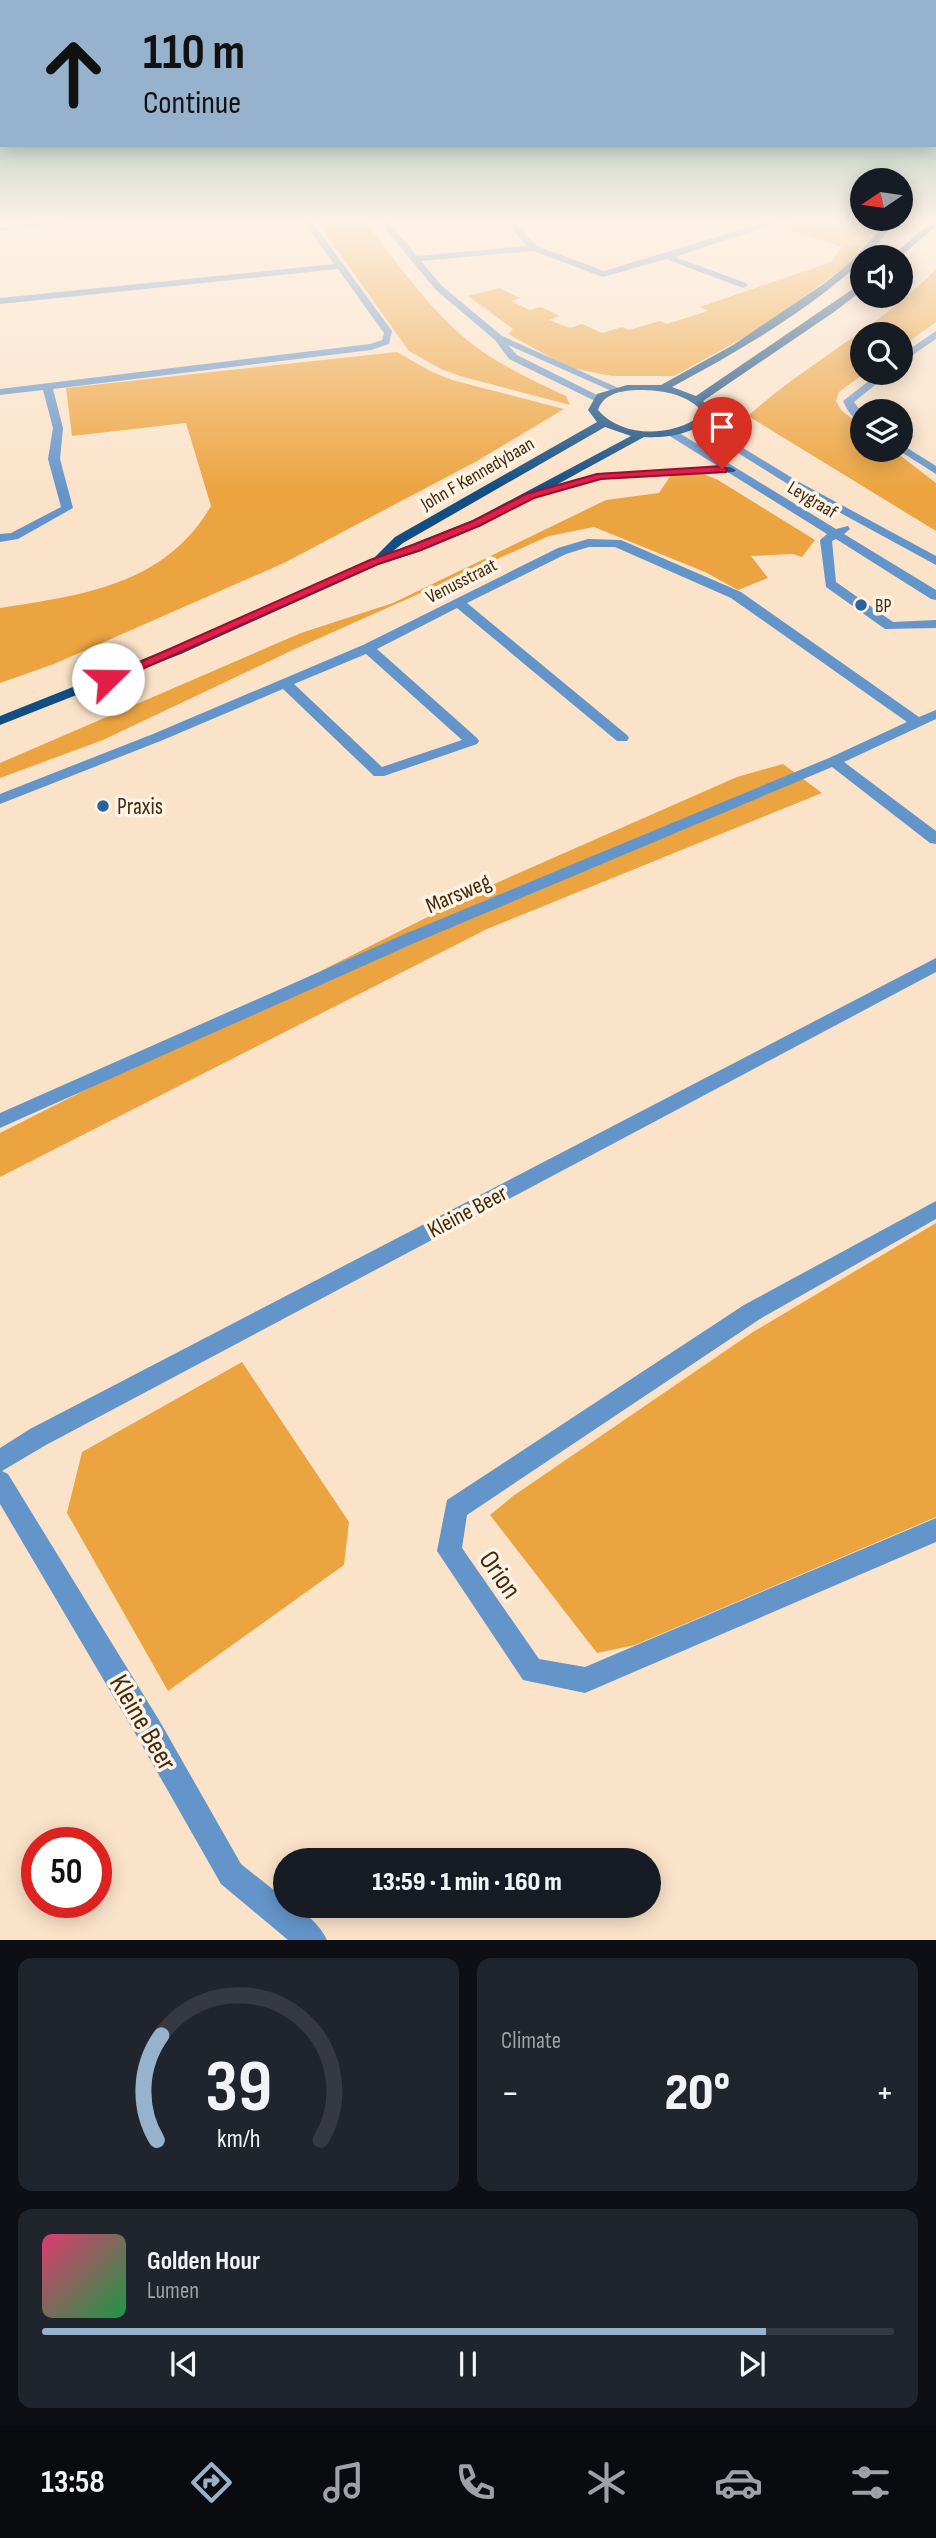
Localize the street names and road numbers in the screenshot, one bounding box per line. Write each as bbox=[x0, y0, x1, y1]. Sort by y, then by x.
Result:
street label: John F Kennedybaan bbox=[416, 433, 539, 517]
street label: Leygraaf bbox=[783, 477, 842, 524]
street label: Venusstraat bbox=[422, 554, 501, 609]
street label: Marsweg bbox=[421, 868, 495, 920]
street label: Kleine Beer bbox=[423, 1179, 513, 1245]
street label: Orion bbox=[472, 1545, 528, 1605]
street label: Kleine Beer bbox=[102, 1669, 183, 1777]

